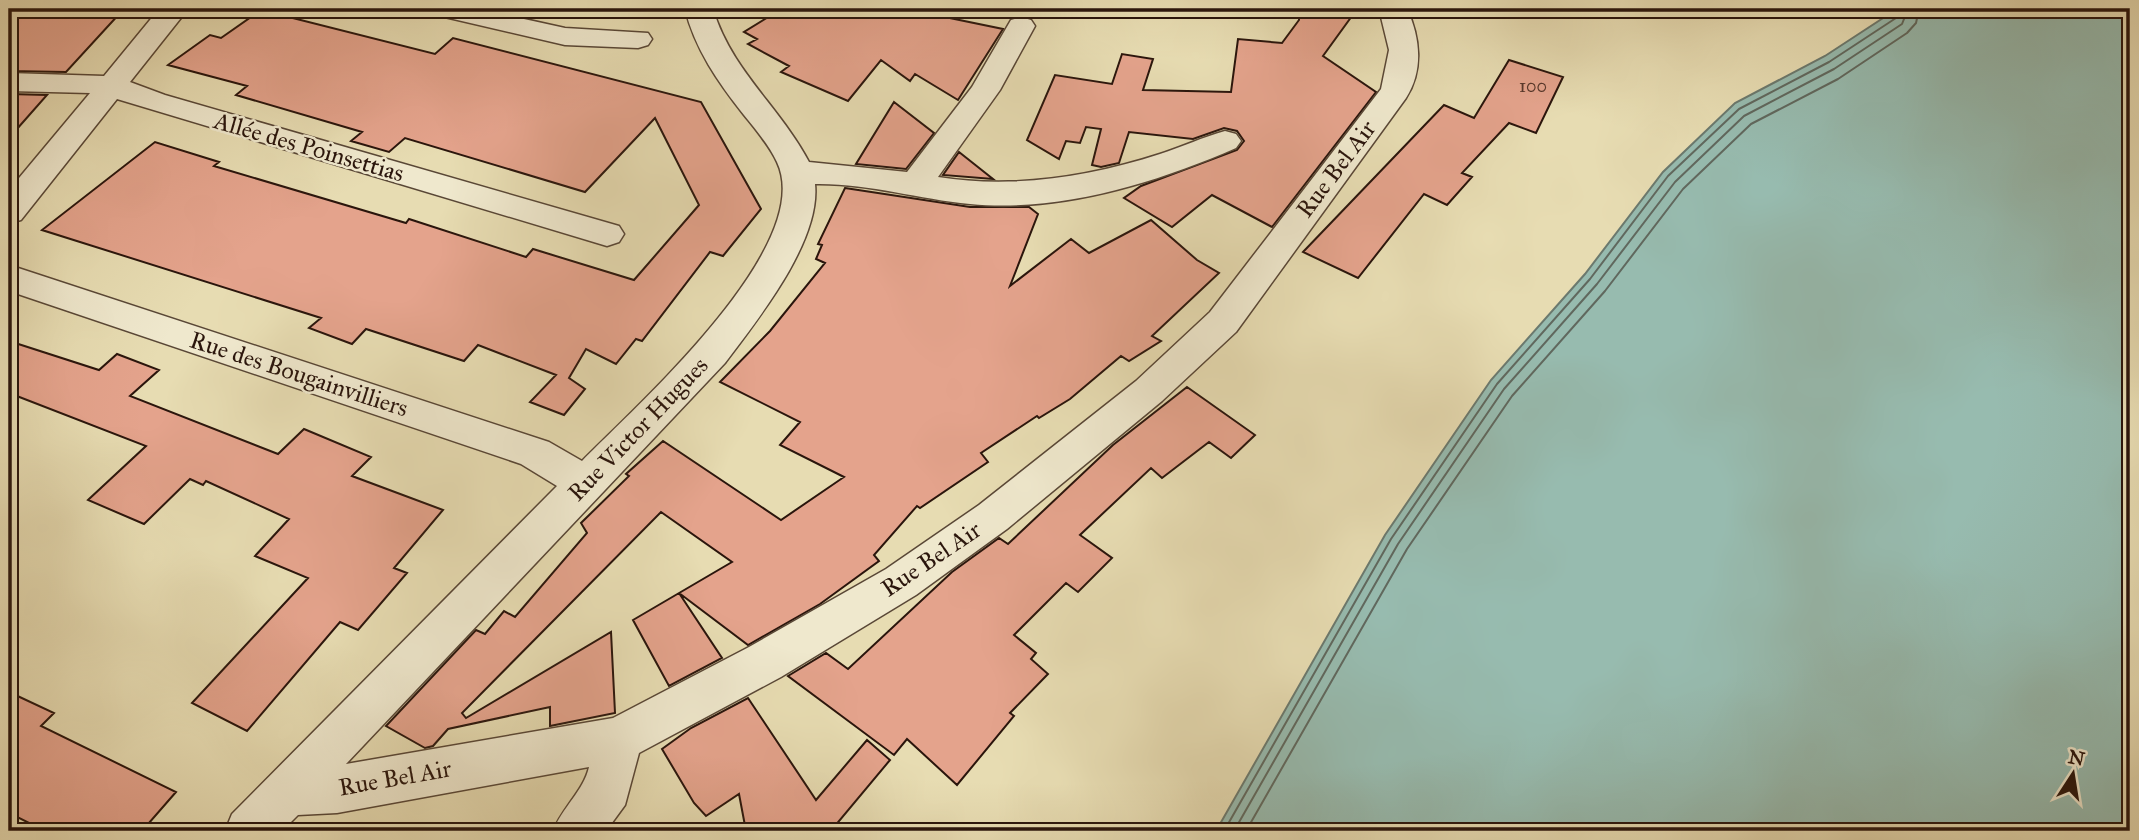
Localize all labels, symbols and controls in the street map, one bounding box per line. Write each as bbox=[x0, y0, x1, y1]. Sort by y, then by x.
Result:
house number: 100 bbox=[1519, 75, 1547, 97]
street label: Allée des Poinsettias bbox=[209, 105, 408, 188]
street label: Rue Bel Air bbox=[1290, 114, 1382, 224]
street label: Rue des Bougainvilliers bbox=[186, 325, 412, 423]
street label: Rue Victor Hugues bbox=[562, 351, 714, 507]
street label: Rue Bel Air bbox=[875, 515, 987, 603]
north arrow bbox=[2038, 738, 2108, 808]
text: N bbox=[2066, 745, 2087, 771]
street label: Rue Bel Air bbox=[336, 753, 454, 803]

